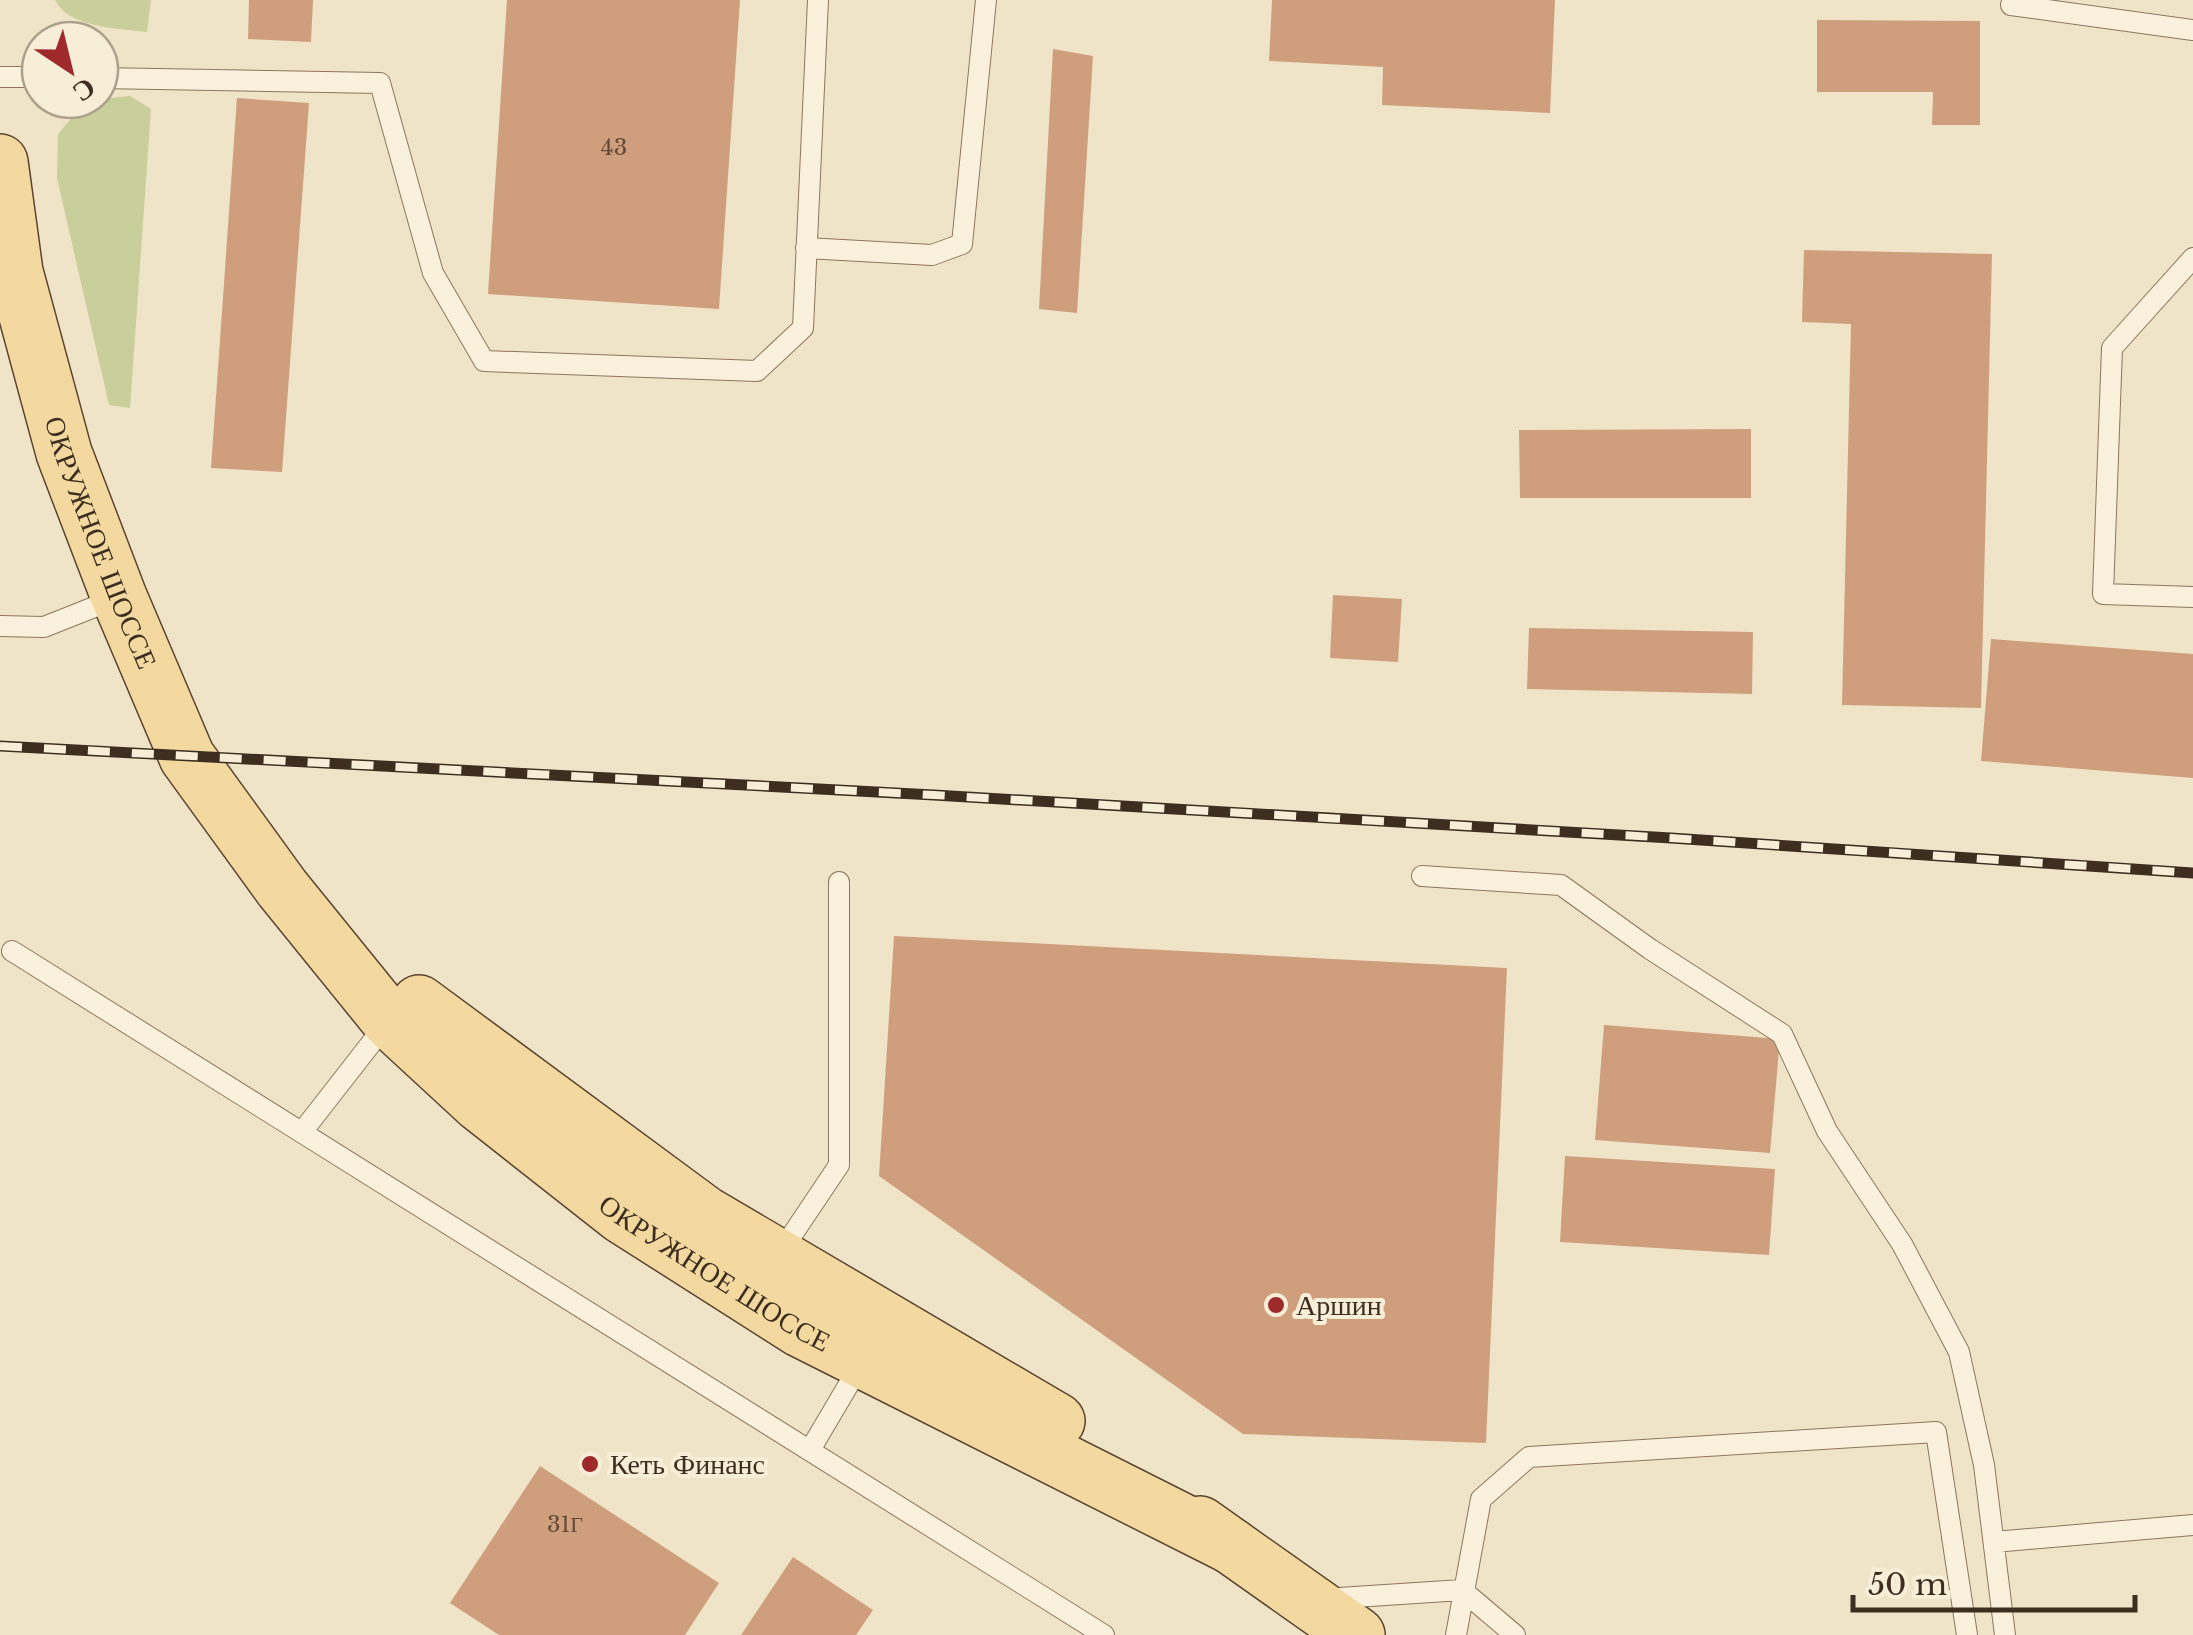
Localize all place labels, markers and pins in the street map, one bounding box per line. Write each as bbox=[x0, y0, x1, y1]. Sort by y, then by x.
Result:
place label: Аршин bbox=[1296, 1288, 1382, 1323]
marker: Аршин bbox=[1265, 1294, 1287, 1316]
place label: Кеть Финанс bbox=[610, 1447, 765, 1482]
marker: Кеть Финанс bbox=[579, 1453, 601, 1475]

